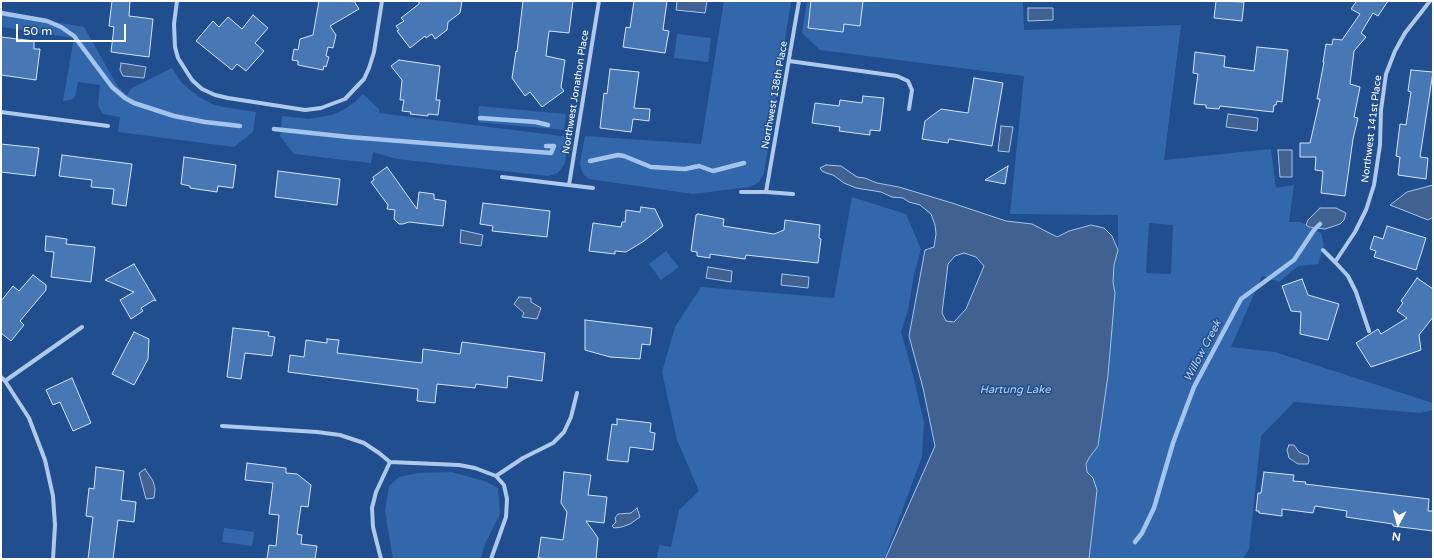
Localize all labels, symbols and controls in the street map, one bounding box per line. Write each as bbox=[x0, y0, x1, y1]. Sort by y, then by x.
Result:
scale bar bbox=[18, 16, 128, 42]
text: 50 m bbox=[23, 24, 52, 38]
street label: Northwest Jonathon Place bbox=[560, 29, 592, 155]
street label: Northwest 138th Place bbox=[760, 40, 790, 150]
street label: Northwest 141st Place bbox=[1359, 75, 1385, 183]
water label: Willow Creek bbox=[1181, 318, 1225, 384]
water label: Hartung Lake bbox=[980, 383, 1050, 397]
north arrow bbox=[1378, 504, 1418, 544]
text: N bbox=[1391, 529, 1402, 543]

